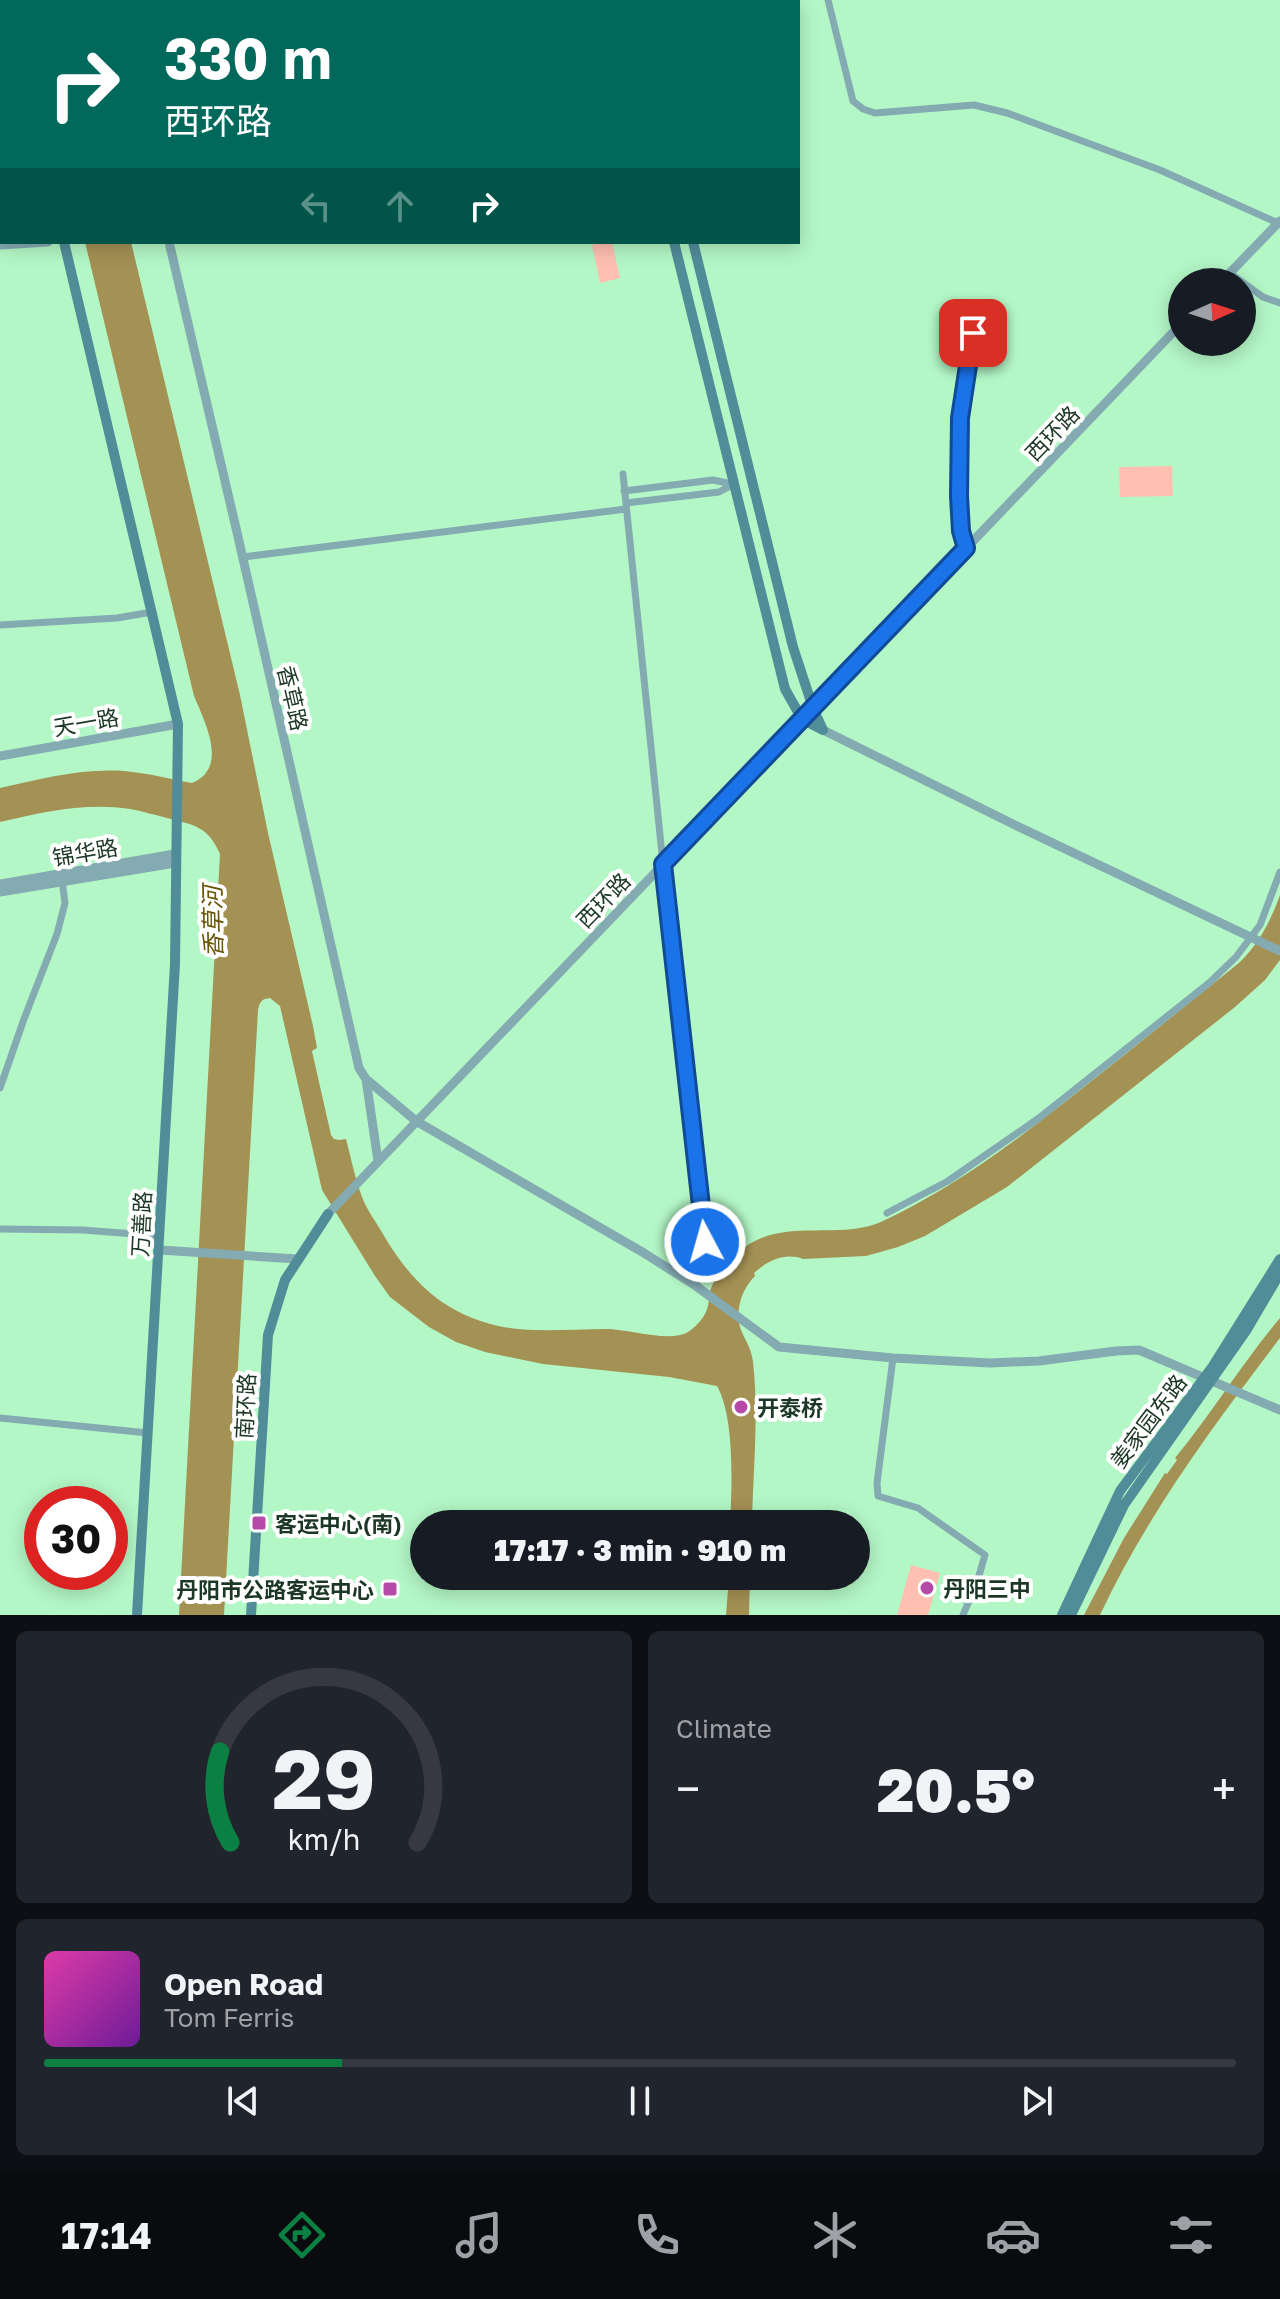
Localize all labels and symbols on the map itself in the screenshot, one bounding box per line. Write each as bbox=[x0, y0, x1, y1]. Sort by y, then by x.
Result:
north arrow bbox=[1168, 268, 1256, 356]
pin bbox=[939, 299, 1007, 367]
street label: 西环路 bbox=[1019, 400, 1085, 466]
street label: 香草路 bbox=[272, 663, 314, 733]
street label: 天一路 bbox=[51, 703, 121, 741]
street label: 锦华路 bbox=[50, 833, 120, 871]
street label: 西环路 bbox=[570, 867, 636, 933]
water label: 香草河 bbox=[197, 882, 227, 958]
street label: 万善路 bbox=[126, 1190, 156, 1258]
position arrow bbox=[663, 1200, 747, 1284]
street label: 姜家园东路 bbox=[1104, 1369, 1192, 1473]
street label: 南环路 bbox=[230, 1372, 260, 1440]
place label: 开泰桥 bbox=[757, 1394, 823, 1421]
marker: 开泰桥 bbox=[732, 1398, 750, 1416]
speed limit sign: 30 bbox=[24, 1486, 128, 1590]
place label: 客运中心(南) bbox=[275, 1510, 402, 1537]
marker: 客运中心(南) bbox=[250, 1514, 268, 1532]
place label: 丹阳三中 bbox=[943, 1575, 1031, 1602]
place label: 丹阳市公路客运中心 bbox=[176, 1576, 374, 1603]
marker: 丹阳三中 bbox=[918, 1579, 936, 1597]
marker: 丹阳市公路客运中心 bbox=[381, 1580, 399, 1598]

